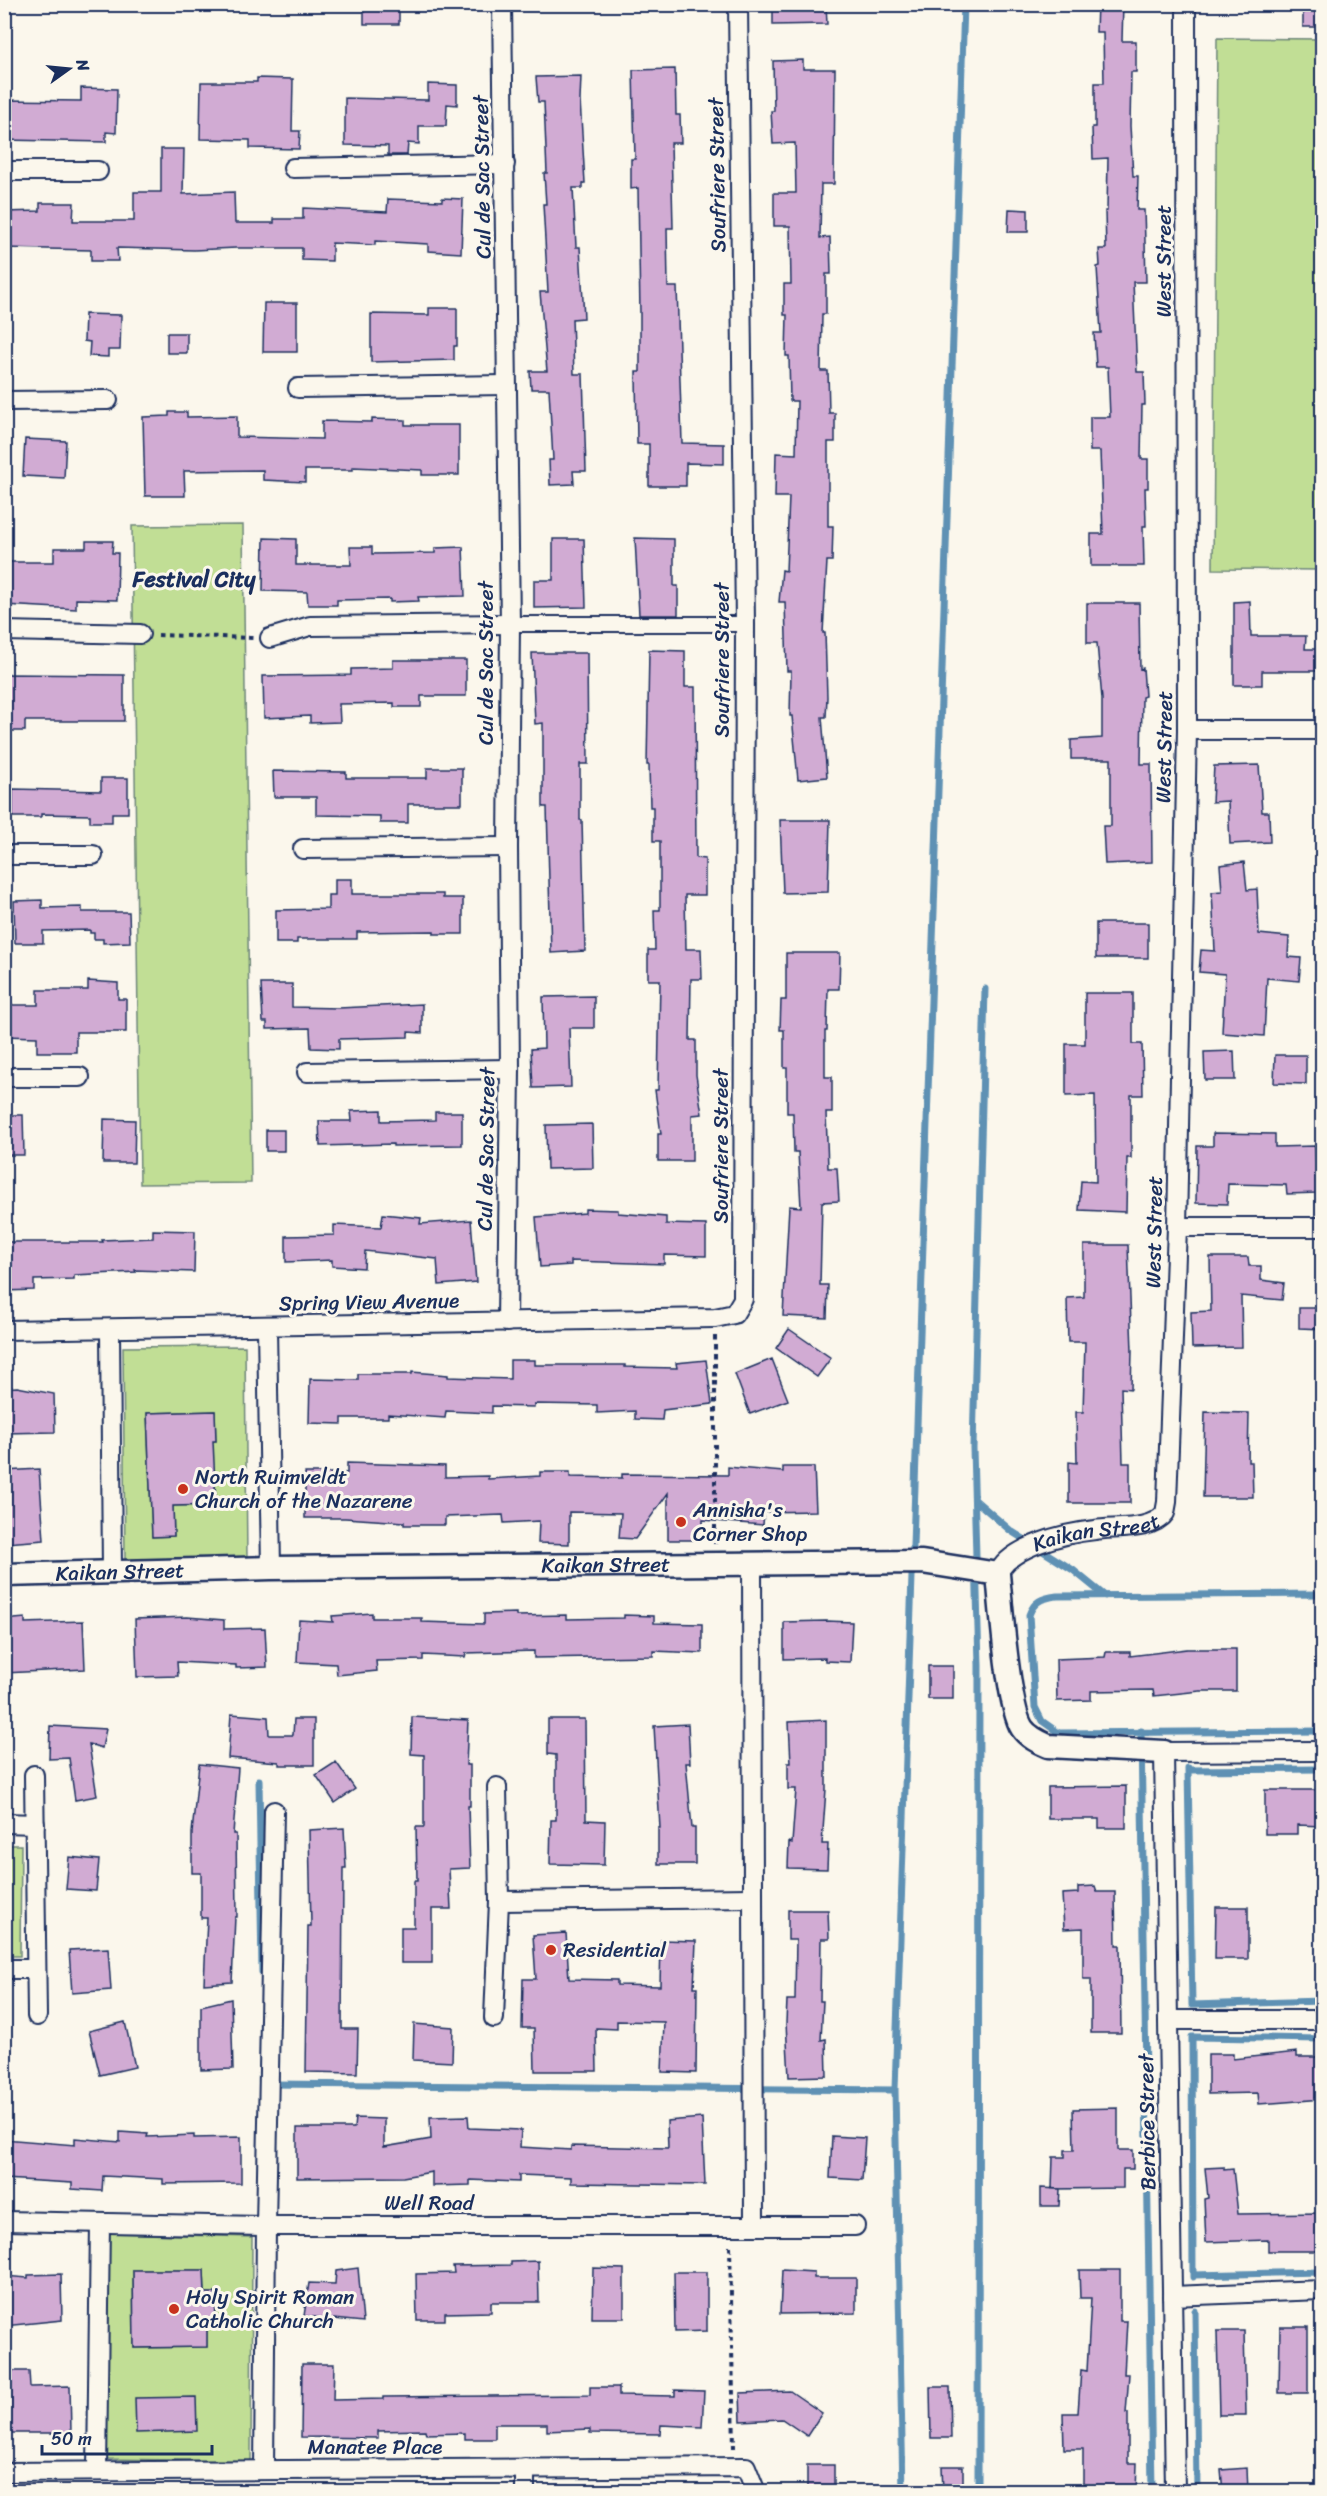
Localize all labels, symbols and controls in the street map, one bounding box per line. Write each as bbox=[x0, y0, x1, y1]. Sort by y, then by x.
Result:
north arrow bbox=[39, 39, 99, 99]
text: N bbox=[67, 55, 99, 75]
street label: Cul de Sac Street bbox=[462, 93, 502, 259]
street label: Soufriere Street bbox=[697, 96, 737, 253]
street label: West Street bbox=[1145, 205, 1183, 317]
district label: Festival City bbox=[131, 560, 256, 599]
street label: Cul de Sac Street bbox=[467, 580, 505, 745]
street label: Soufriere Street bbox=[703, 581, 741, 737]
street label: West Street bbox=[1144, 691, 1184, 803]
street label: Cul de Sac Street bbox=[466, 1065, 506, 1231]
street label: Soufriere Street bbox=[702, 1067, 740, 1223]
street label: West Street bbox=[1134, 1176, 1174, 1288]
street label: Spring View Avenue bbox=[279, 1281, 459, 1323]
place label: North Ruimveldt Church of the Nazarene bbox=[195, 1458, 413, 1520]
marker: North Ruimveldt Church of the Nazarene bbox=[176, 1482, 190, 1496]
place label: Annisha's Corner Shop bbox=[692, 1491, 807, 1553]
street label: Kaikan Street bbox=[1027, 1502, 1167, 1563]
marker: Annisha's Corner Shop bbox=[674, 1515, 688, 1529]
street label: Kaikan Street bbox=[541, 1545, 670, 1585]
street label: Kaikan Street bbox=[55, 1551, 185, 1593]
place label: Residential bbox=[563, 1931, 667, 1969]
marker: Residential bbox=[544, 1943, 558, 1957]
street label: Berbice Street bbox=[1127, 2052, 1167, 2191]
street label: Well Road bbox=[384, 2184, 476, 2222]
place label: Holy Spirit Roman Catholic Church bbox=[186, 2278, 354, 2340]
marker: Holy Spirit Roman Catholic Church bbox=[167, 2302, 181, 2316]
scale bar bbox=[42, 2418, 212, 2456]
text: 50 m bbox=[51, 2423, 92, 2455]
street label: Manatee Place bbox=[308, 2428, 442, 2466]

